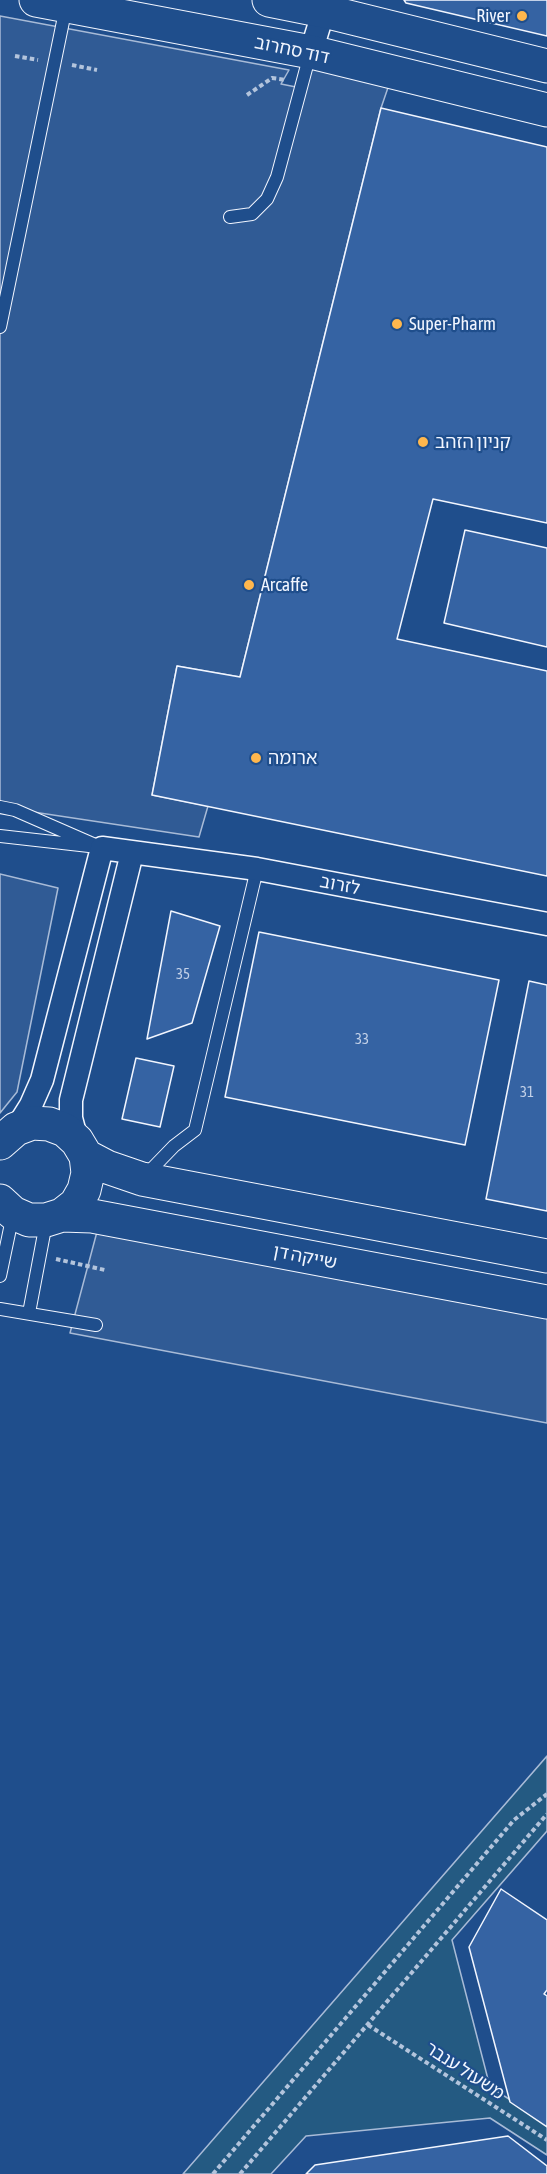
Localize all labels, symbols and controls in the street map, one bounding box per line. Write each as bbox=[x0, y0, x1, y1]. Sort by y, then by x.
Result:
place label: River bbox=[476, 5, 510, 27]
marker: River bbox=[515, 9, 529, 23]
street label: דוד סחרוב bbox=[253, 32, 331, 68]
place label: Super-Pharm bbox=[409, 313, 496, 335]
marker: Super-Pharm bbox=[390, 317, 404, 331]
place label: קניון הזהב bbox=[435, 431, 511, 453]
marker: קניון הזהב bbox=[416, 435, 430, 449]
place label: Arcaffe bbox=[261, 574, 308, 596]
marker: Arcaffe bbox=[242, 578, 256, 592]
place label: ארומה bbox=[268, 747, 317, 769]
marker: ארומה bbox=[249, 751, 263, 765]
street label: לזרוב bbox=[318, 871, 362, 899]
house number: 35 bbox=[176, 965, 190, 983]
house number: 33 bbox=[355, 1030, 369, 1048]
house number: 31 bbox=[520, 1083, 534, 1101]
street label: שייקה דן bbox=[271, 1240, 339, 1274]
street label: משעול ענבר bbox=[421, 2038, 509, 2104]

